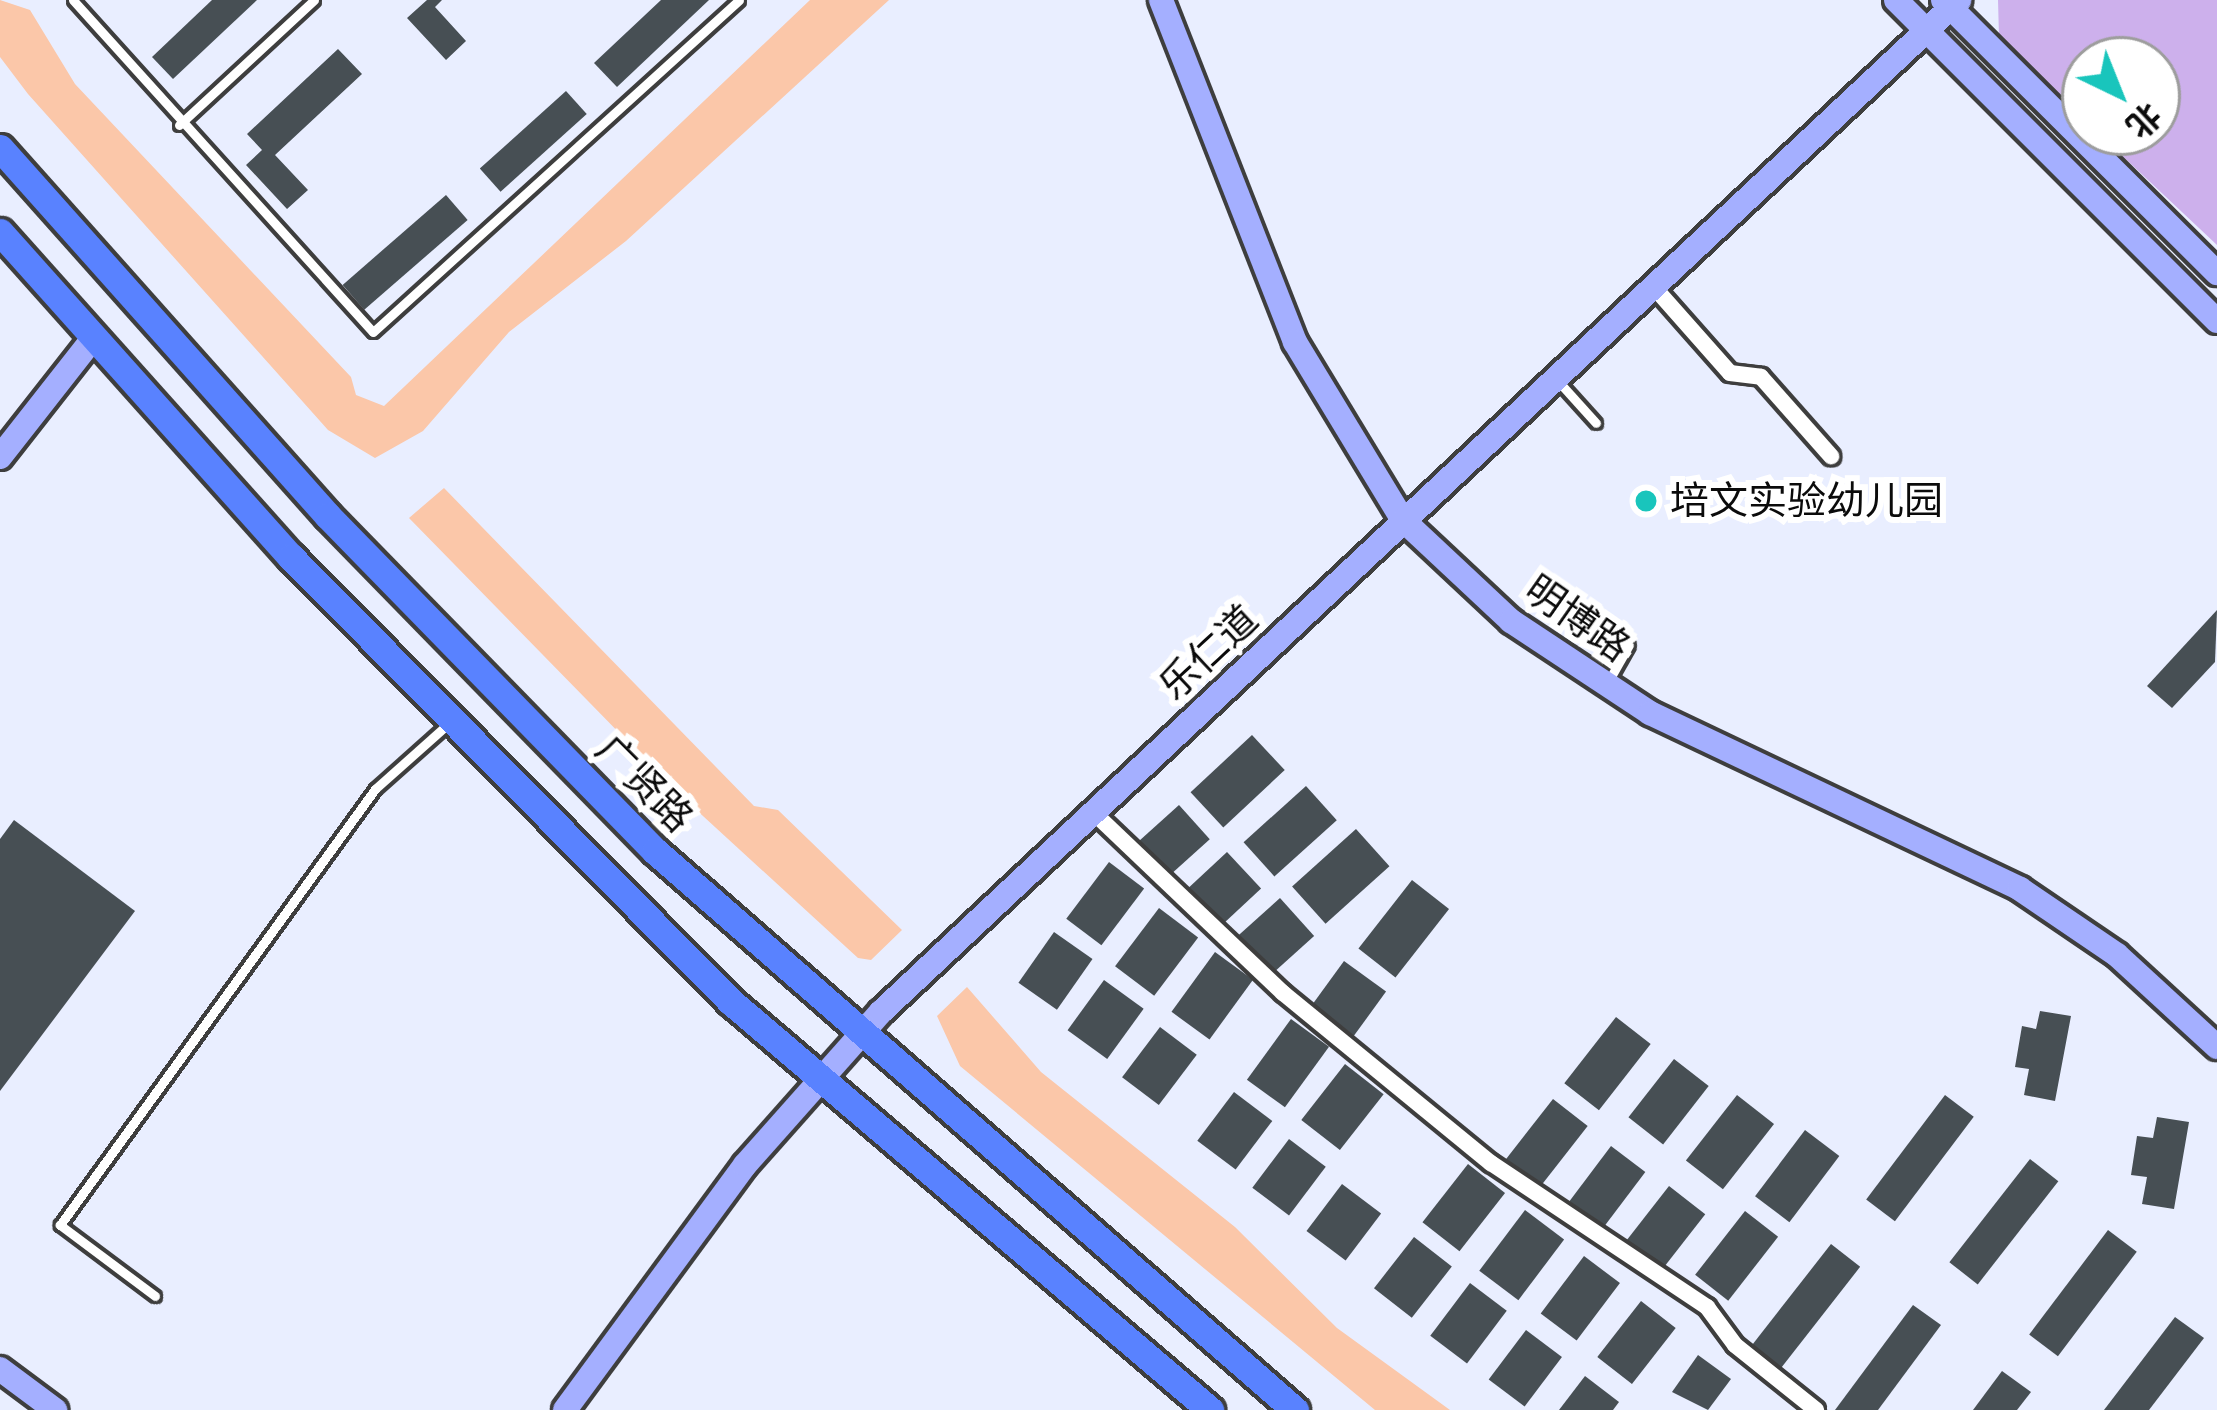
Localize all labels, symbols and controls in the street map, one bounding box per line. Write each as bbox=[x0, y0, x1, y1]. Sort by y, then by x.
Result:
north arrow bbox=[2061, 36, 2181, 156]
text: 北 bbox=[2118, 94, 2170, 147]
place label: 培文实验幼儿园 bbox=[1670, 478, 1943, 524]
marker: 培文实验幼儿园 bbox=[1633, 488, 1659, 514]
street label: 明博路 bbox=[1516, 566, 1638, 672]
street label: 乐仁道 bbox=[1150, 596, 1268, 710]
street label: 广贤路 bbox=[586, 726, 702, 842]

